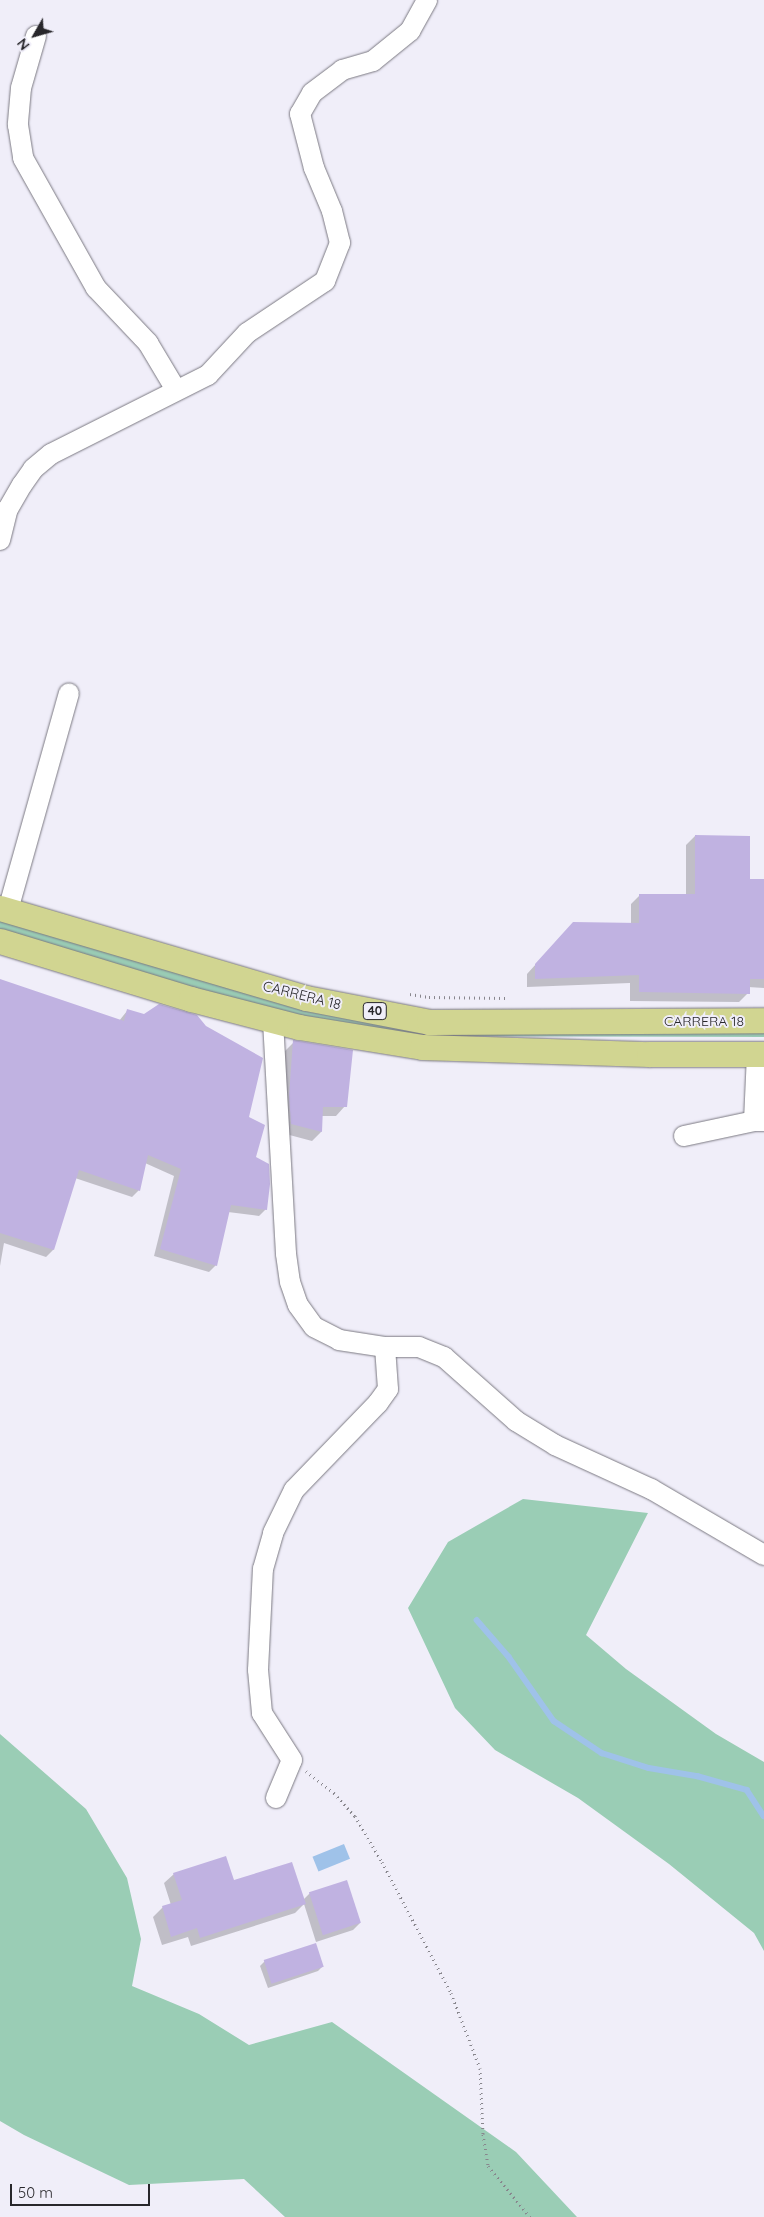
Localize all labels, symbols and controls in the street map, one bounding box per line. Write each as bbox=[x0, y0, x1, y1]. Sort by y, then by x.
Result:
north arrow bbox=[10, 10, 60, 60]
text: N bbox=[13, 35, 33, 54]
street label: CARRERA 18 bbox=[261, 977, 343, 1013]
road number: 40 bbox=[362, 1001, 388, 1020]
street label: CARRERA 18 bbox=[664, 1013, 744, 1029]
scale bar bbox=[12, 2174, 152, 2206]
text: 50 m bbox=[18, 2183, 53, 2202]

